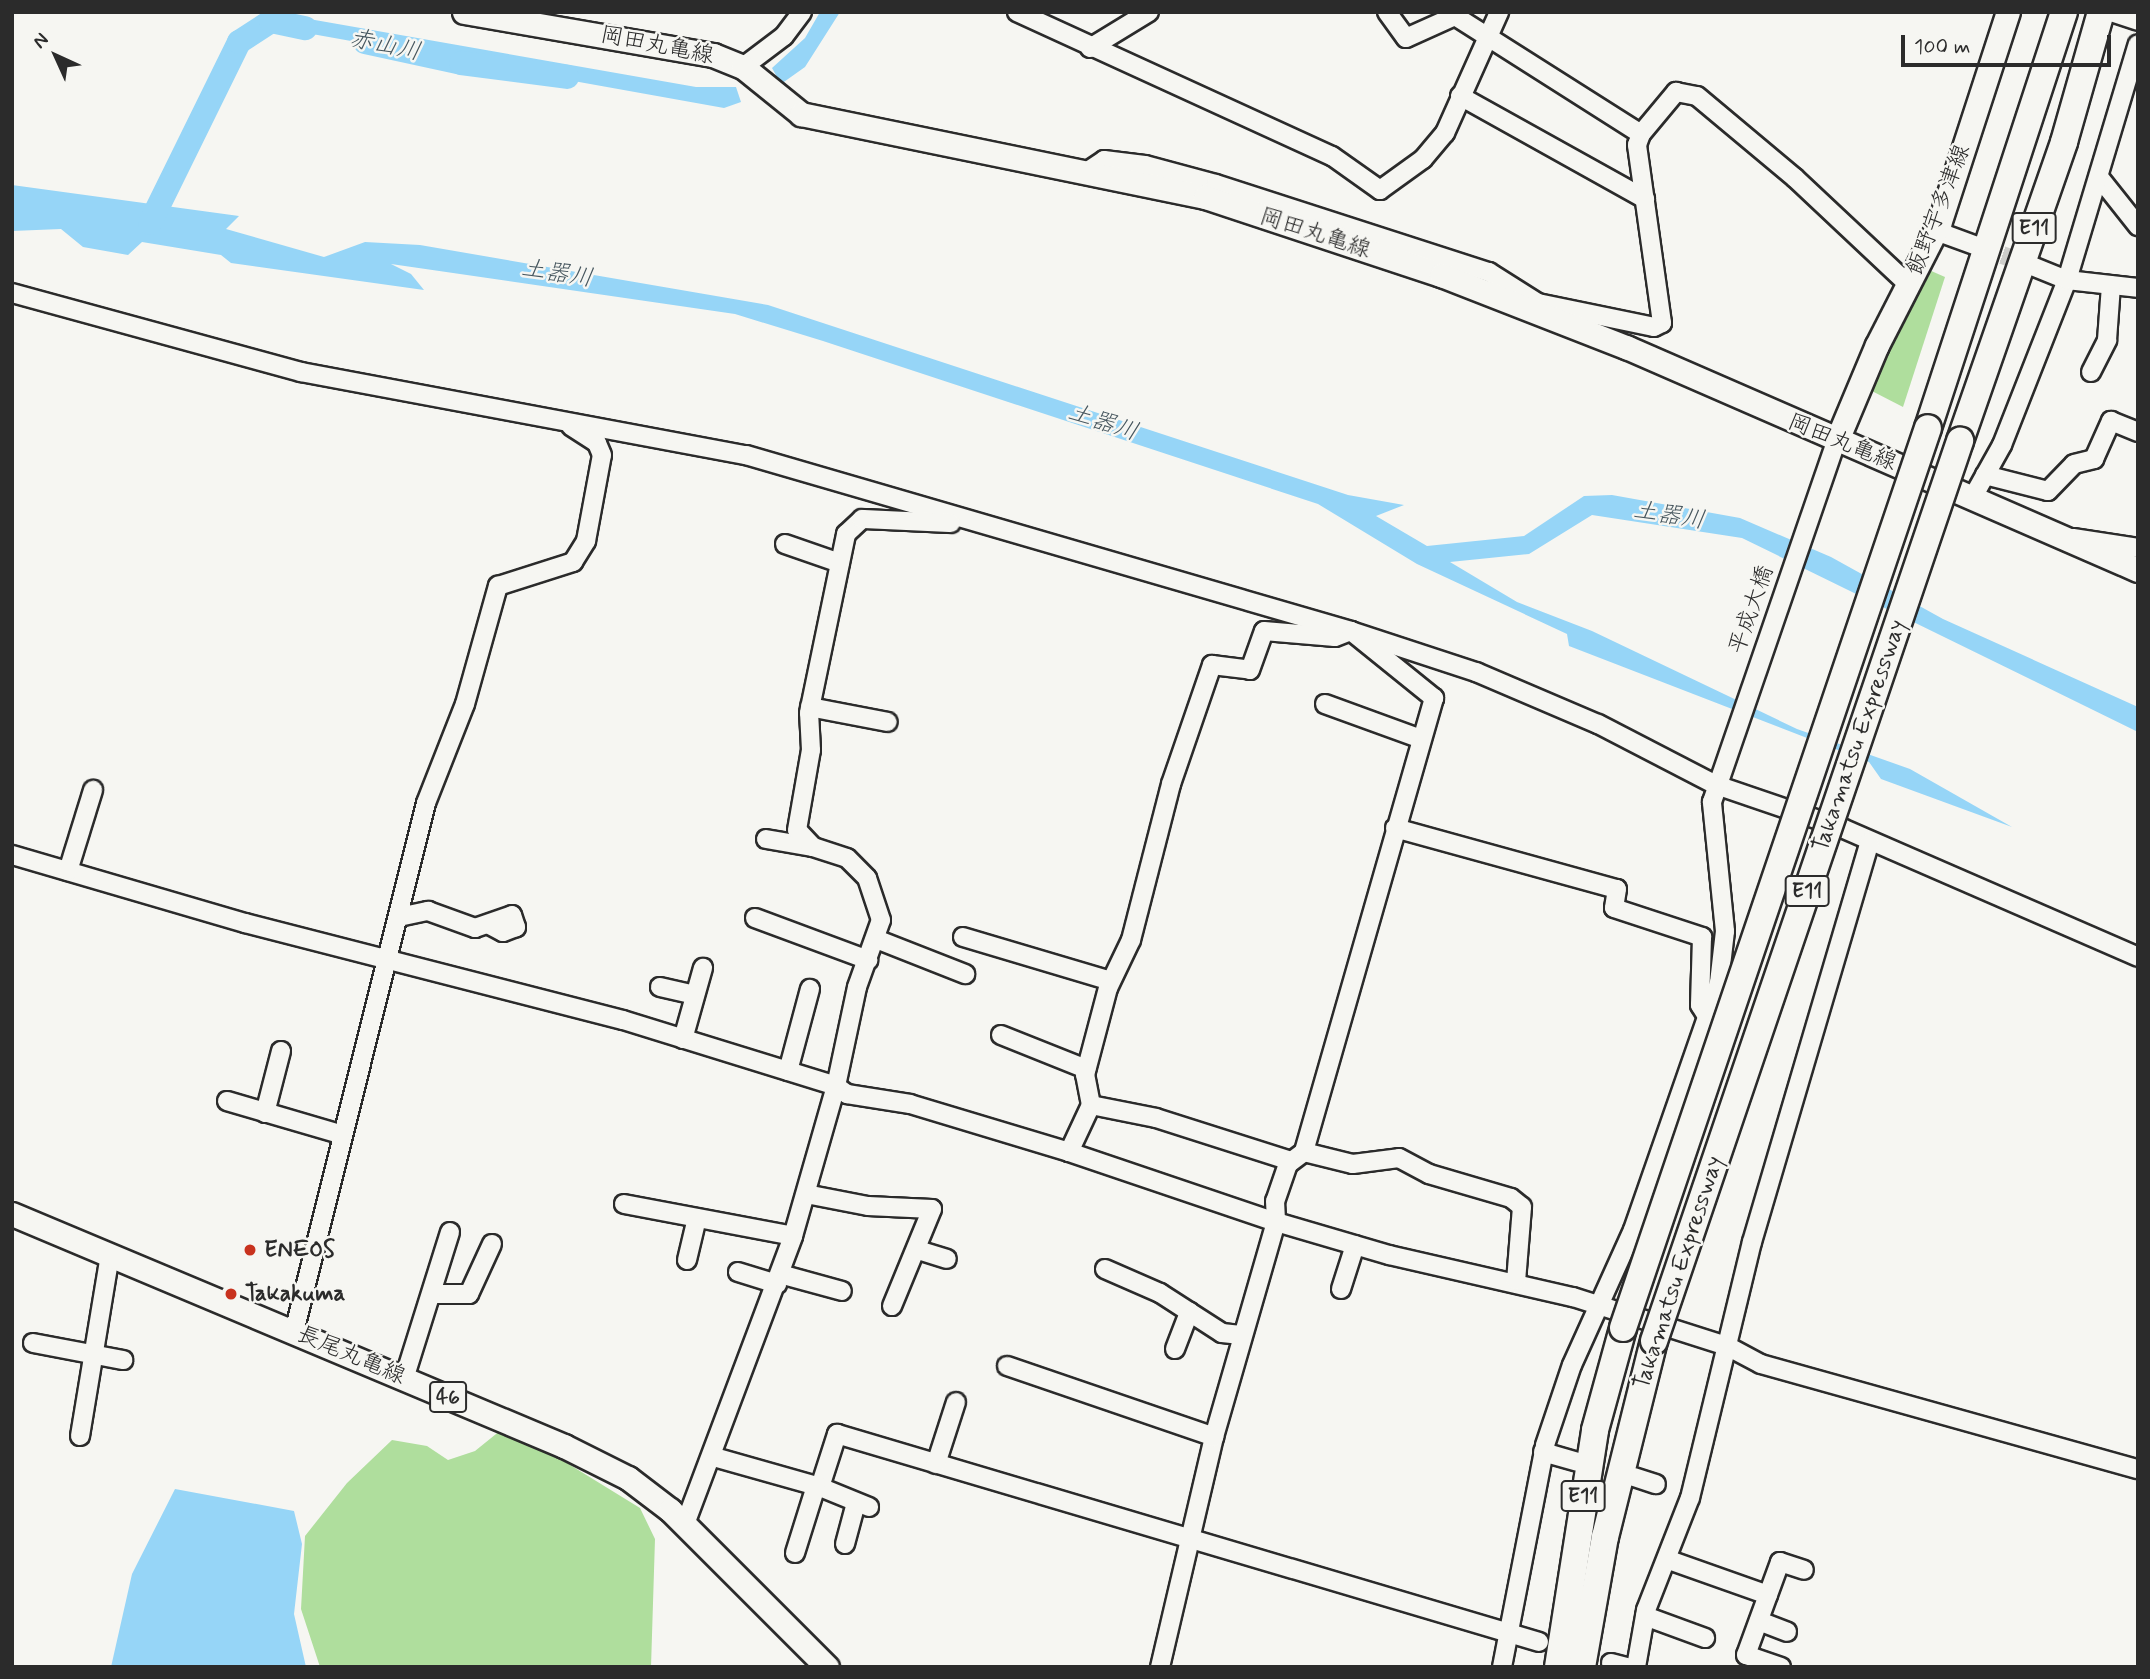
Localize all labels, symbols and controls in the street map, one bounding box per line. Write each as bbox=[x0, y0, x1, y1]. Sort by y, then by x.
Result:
north arrow bbox=[21, 21, 91, 91]
street label: 岡田丸亀線 bbox=[598, 21, 716, 71]
scale bar bbox=[1905, 21, 2115, 65]
water label: 赤山川 bbox=[347, 24, 423, 68]
text: N bbox=[27, 27, 54, 54]
text: 100 m bbox=[1914, 33, 1970, 61]
street label: 飯野宇多津線 bbox=[1901, 141, 1977, 279]
street label: 岡田丸亀線 bbox=[1256, 203, 1374, 265]
road number: E11 bbox=[2011, 210, 2057, 246]
water label: 土器川 bbox=[519, 254, 595, 294]
water label: 土器川 bbox=[1064, 398, 1142, 448]
street label: 岡田丸亀線 bbox=[1784, 409, 1900, 477]
water label: 土器川 bbox=[1631, 496, 1707, 536]
street label: 平成大橋 bbox=[1724, 562, 1780, 658]
street label: Takamatsu Expressway bbox=[1807, 616, 1913, 856]
road number: E11 bbox=[1784, 874, 1830, 908]
street label: Takamatsu Expressway bbox=[1628, 1152, 1730, 1394]
place label: ENEOS bbox=[264, 1236, 335, 1264]
marker: ENEOS bbox=[242, 1242, 258, 1258]
place label: Takakuma bbox=[245, 1280, 345, 1308]
marker: Takakuma bbox=[223, 1286, 239, 1302]
street label: 長尾丸亀線 bbox=[293, 1321, 409, 1391]
road number: 46 bbox=[429, 1380, 467, 1414]
road number: E11 bbox=[1560, 1478, 1606, 1514]

